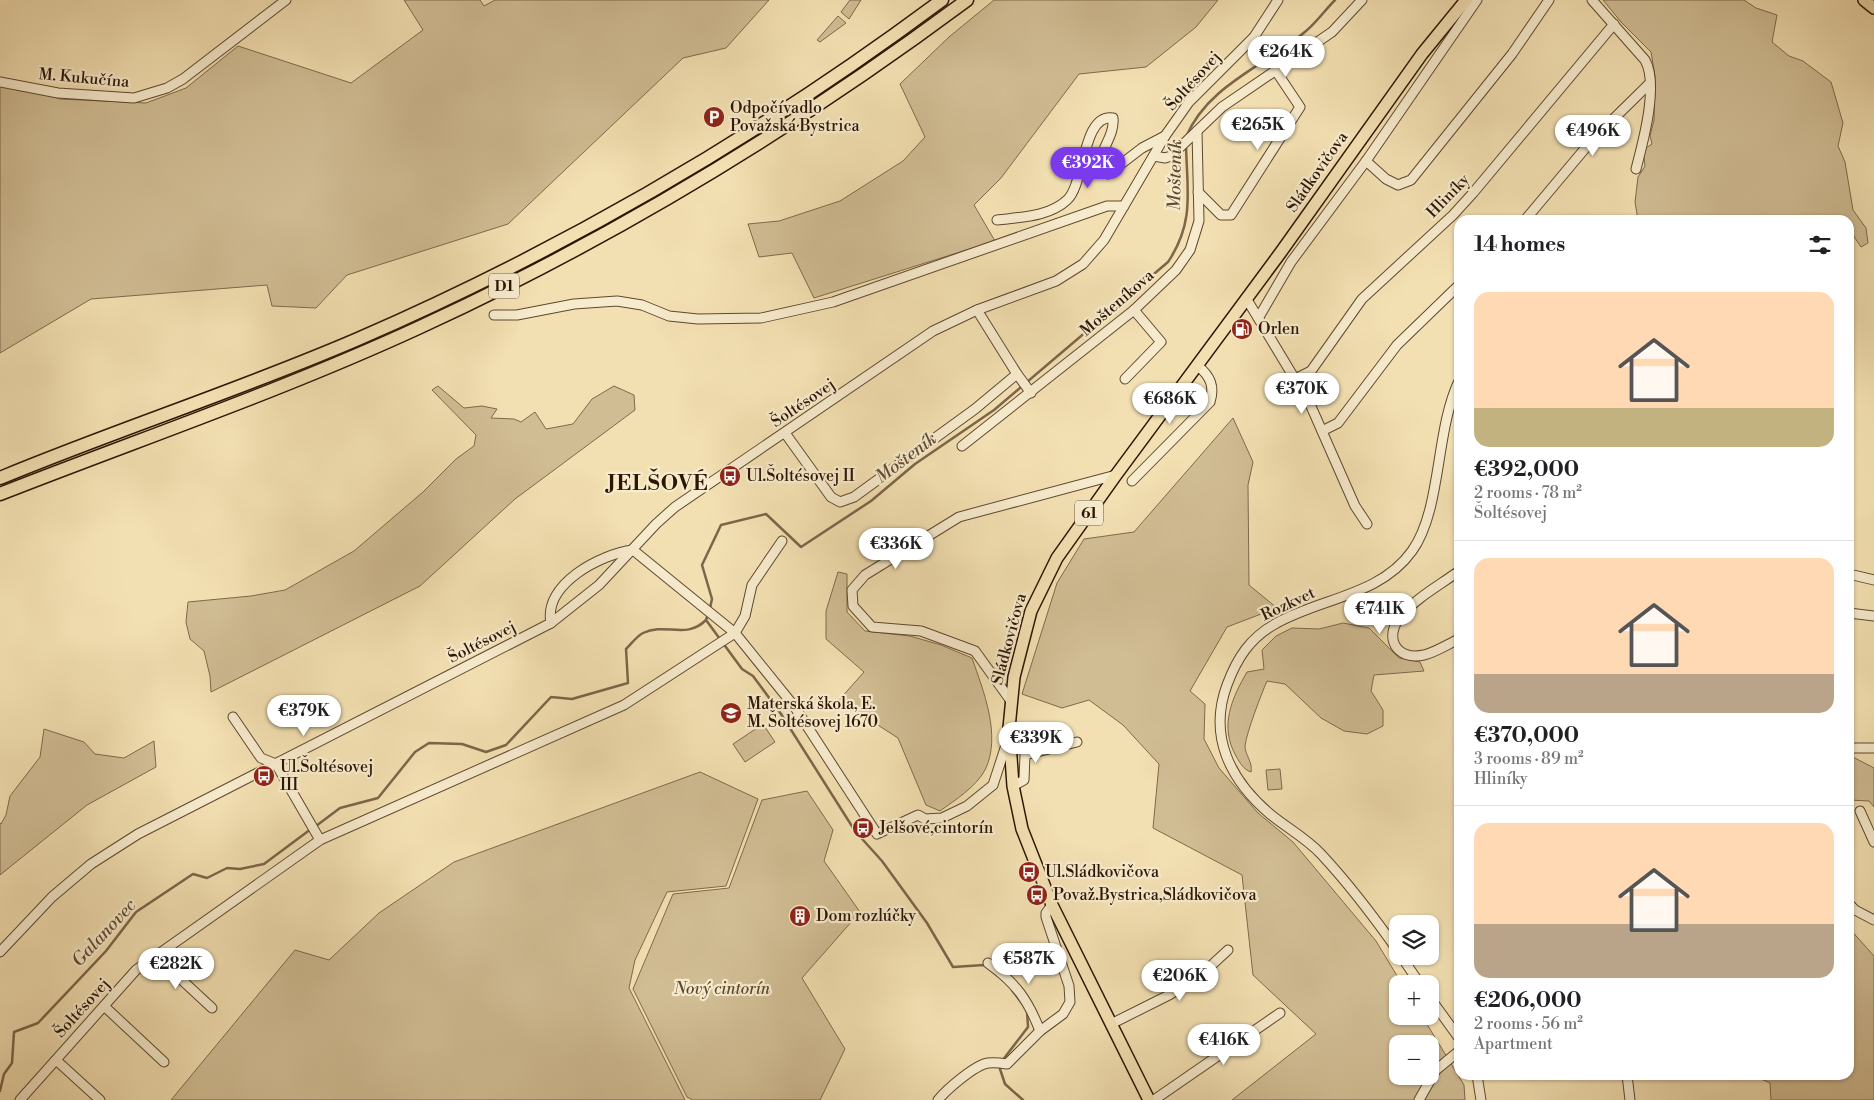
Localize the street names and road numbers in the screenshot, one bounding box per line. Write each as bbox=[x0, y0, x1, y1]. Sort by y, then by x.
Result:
street label: Šoltésovej bbox=[1160, 46, 1225, 115]
street label: M. Kukučína bbox=[38, 64, 131, 92]
street label: Sládkovičova bbox=[1282, 127, 1353, 216]
street label: Hliníky bbox=[1422, 170, 1474, 222]
street label: Mošteníkova bbox=[1076, 265, 1159, 341]
road number: D1 bbox=[489, 274, 519, 298]
street label: Šoltésovej bbox=[766, 373, 839, 432]
road number: 61 bbox=[1075, 500, 1103, 526]
street label: Rozkvet bbox=[1258, 583, 1319, 625]
street label: Sládkovičova bbox=[987, 590, 1031, 687]
street label: Šoltésovej bbox=[444, 615, 519, 668]
street label: Šoltésovej bbox=[49, 973, 114, 1042]

